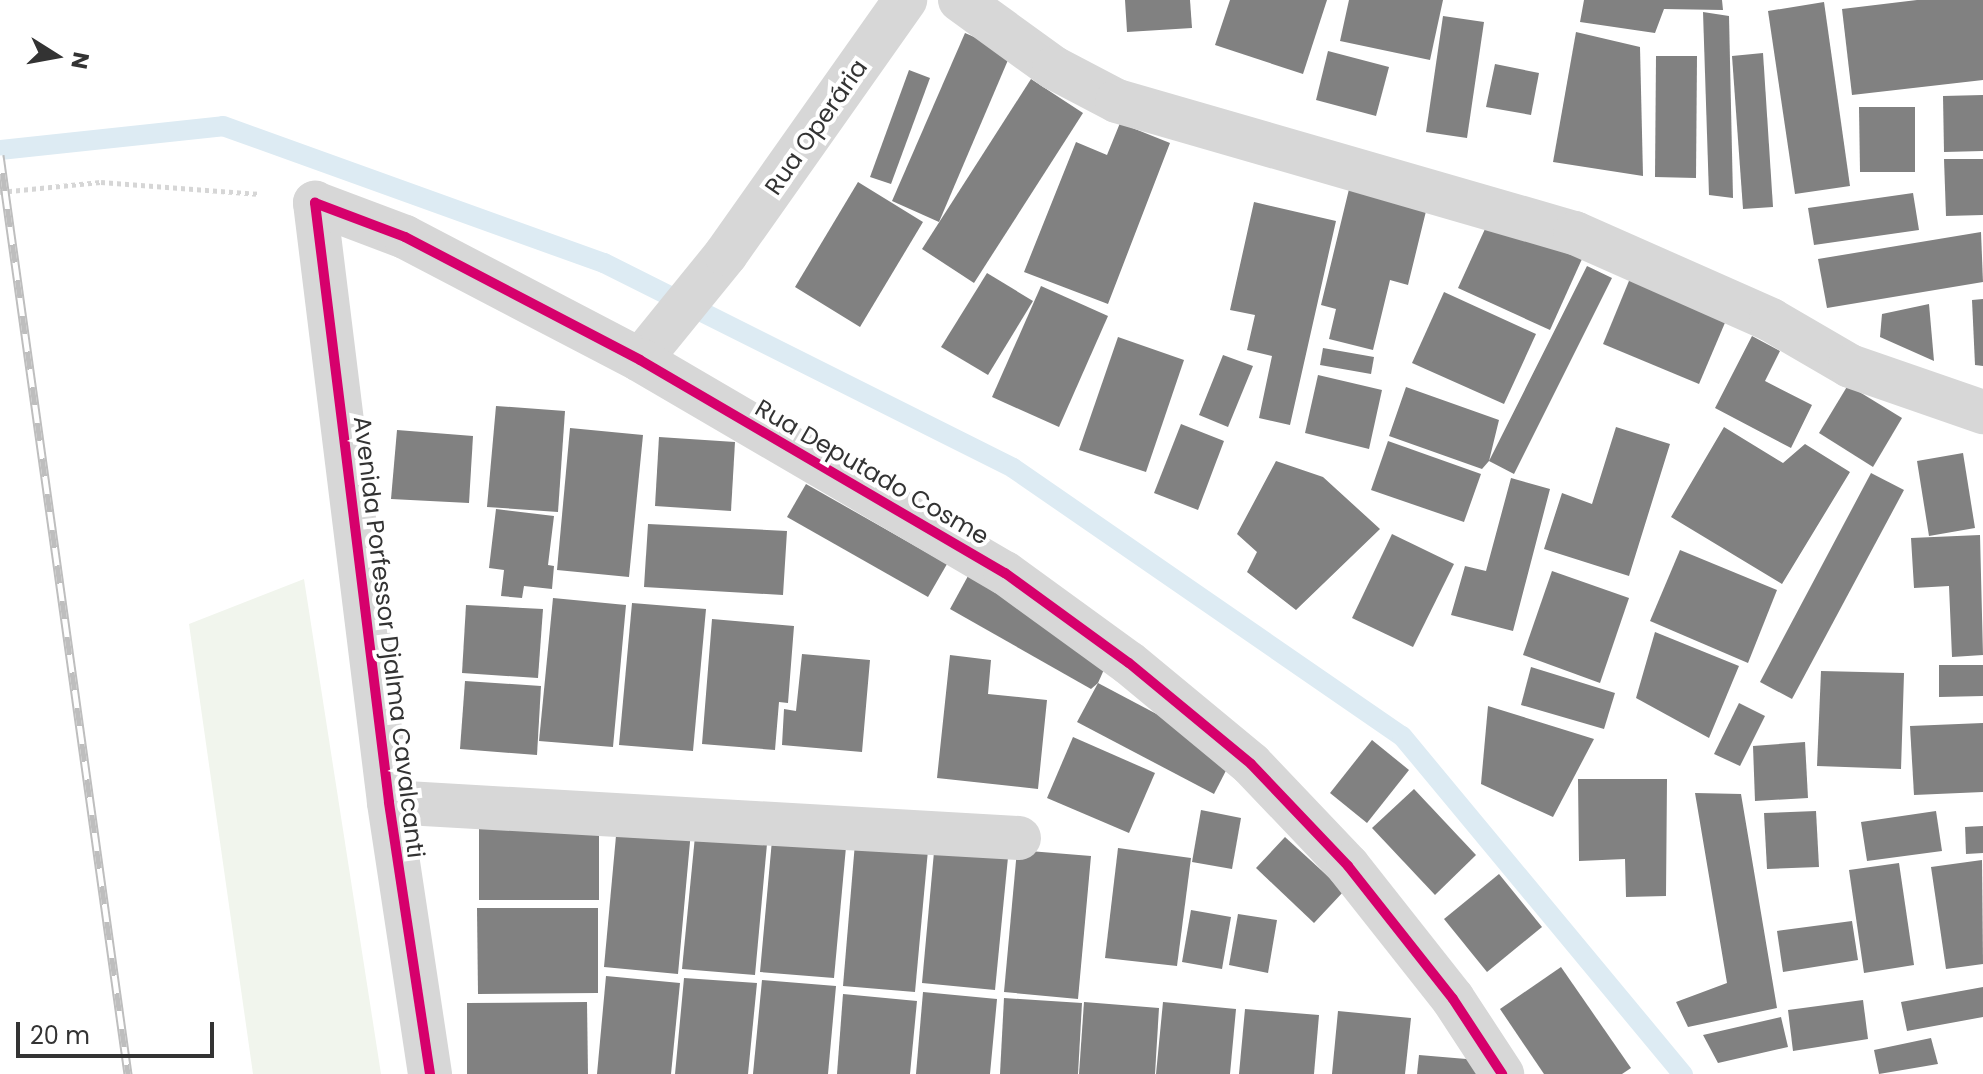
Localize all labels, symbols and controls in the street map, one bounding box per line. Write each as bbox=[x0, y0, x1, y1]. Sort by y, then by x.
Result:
north arrow bbox=[16, 16, 96, 96]
text: N bbox=[63, 50, 97, 72]
street label: Rua Operária bbox=[759, 54, 873, 200]
street label: Rua Deputado Cosme bbox=[750, 393, 994, 551]
street label: Avenida Porfessor Djalma Cavalcanti bbox=[348, 414, 430, 860]
scale bar bbox=[20, 1006, 218, 1056]
text: 20 m bbox=[30, 1019, 90, 1052]

